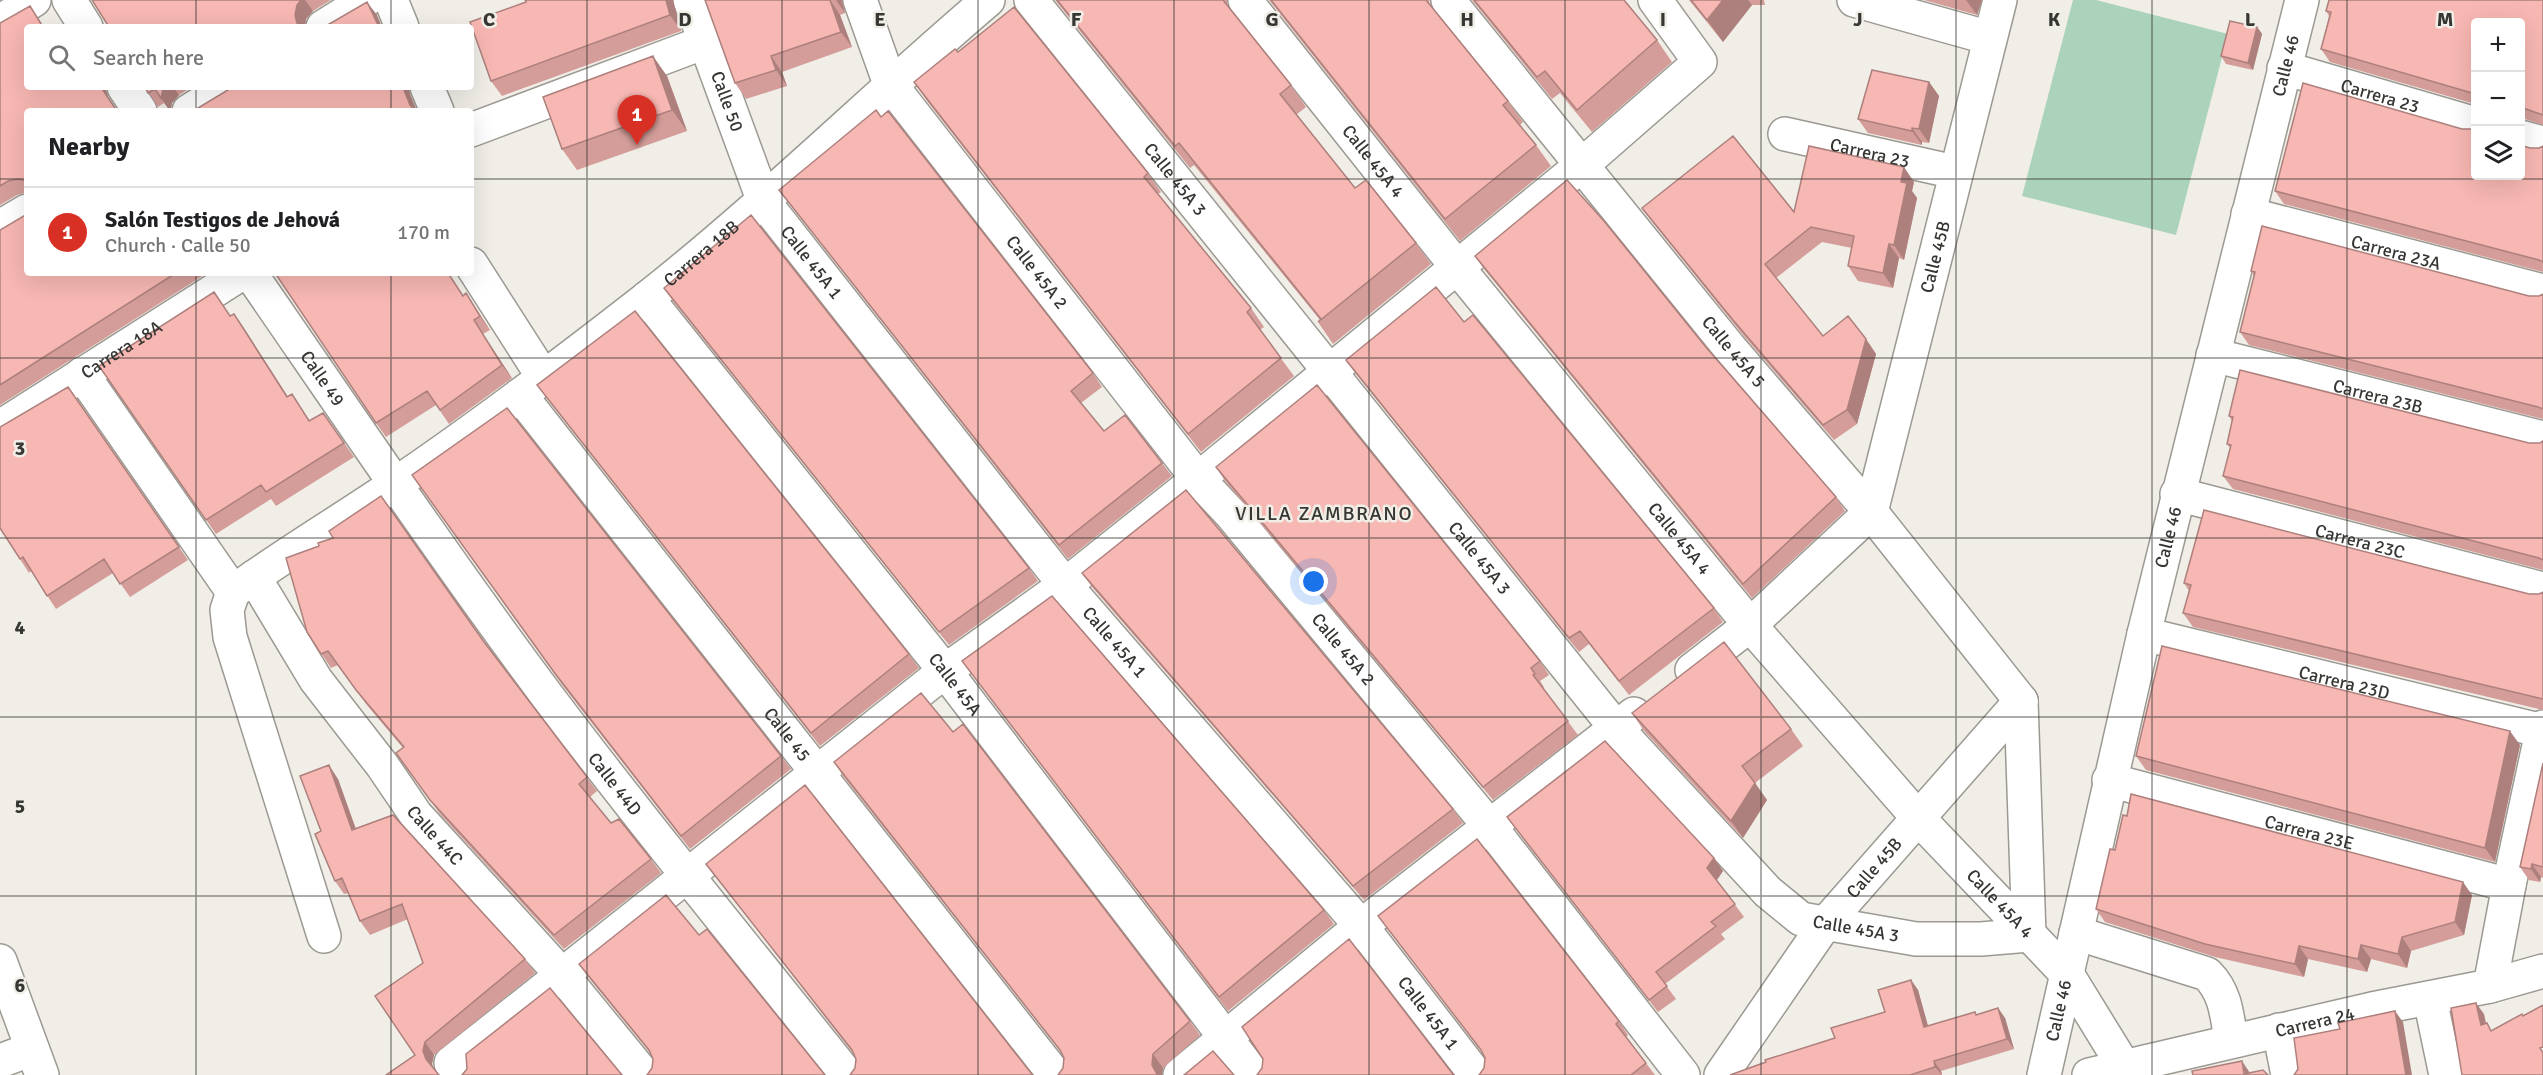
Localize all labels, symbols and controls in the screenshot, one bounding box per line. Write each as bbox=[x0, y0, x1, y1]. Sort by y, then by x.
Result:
text: C bbox=[483, 7, 495, 32]
text: D bbox=[678, 7, 692, 32]
text: E bbox=[874, 7, 886, 32]
text: F bbox=[1071, 7, 1082, 32]
text: G bbox=[1265, 7, 1279, 32]
text: H bbox=[1460, 7, 1474, 32]
text: I bbox=[1660, 7, 1666, 32]
text: J bbox=[1853, 7, 1863, 32]
text: K bbox=[2048, 7, 2061, 32]
text: L bbox=[2245, 7, 2256, 32]
text: M bbox=[2437, 7, 2453, 32]
map controls bbox=[2471, 18, 2525, 180]
button: + bbox=[2471, 18, 2525, 72]
search box bbox=[24, 24, 474, 90]
street label: Calle 46 bbox=[2267, 33, 2304, 99]
icon: search bbox=[45, 41, 78, 74]
text: Search here bbox=[93, 44, 204, 71]
street label: Calle 50 bbox=[706, 68, 748, 135]
button: − bbox=[2471, 72, 2525, 126]
street label: Carrera 23 bbox=[2338, 74, 2422, 118]
pin: 1 bbox=[618, 96, 656, 145]
street label: Calle 45A 4 bbox=[1337, 120, 1409, 203]
button: layers bbox=[2471, 126, 2525, 180]
text: Nearby bbox=[48, 131, 129, 163]
street label: Carrera 23 bbox=[1828, 133, 1912, 173]
street label: Calle 45A 3 bbox=[1139, 138, 1211, 220]
text: Salón Testigos de Jehová bbox=[105, 206, 340, 233]
street label: Carrera 18B bbox=[659, 215, 744, 291]
street label: Calle 45B bbox=[1916, 219, 1955, 295]
text: 1 bbox=[62, 220, 73, 245]
text: 170 m bbox=[397, 220, 450, 245]
street label: Calle 45A 1 bbox=[776, 221, 847, 304]
street label: Carrera 23A bbox=[2349, 230, 2443, 275]
street label: Calle 45A 2 bbox=[1001, 231, 1072, 313]
text: Church · Calle 50 bbox=[105, 233, 251, 258]
street label: Calle 45A 5 bbox=[1697, 311, 1770, 392]
street label: Carrera 18A bbox=[77, 316, 166, 384]
street label: Calle 49 bbox=[296, 346, 349, 410]
street label: Carrera 23B bbox=[2331, 375, 2425, 418]
text: 3 bbox=[15, 436, 25, 461]
street label: Calle 45A 4 bbox=[1643, 498, 1716, 580]
district label: VILLA ZAMBRANO bbox=[1235, 501, 1413, 526]
street label: Calle 46 bbox=[2150, 504, 2186, 570]
street label: Calle 45A 3 bbox=[1444, 517, 1515, 599]
street label: Carrera 23C bbox=[2313, 519, 2407, 564]
your location bbox=[1299, 567, 1328, 596]
street label: Calle 45A 1 bbox=[1078, 602, 1152, 682]
street label: Calle 45A 2 bbox=[1307, 609, 1379, 690]
text: 4 bbox=[15, 615, 26, 640]
street label: Calle 45A bbox=[924, 648, 986, 720]
street label: Carrera 23D bbox=[2297, 661, 2392, 704]
street label: Calle 45 bbox=[759, 703, 815, 766]
street label: Calle 44D bbox=[583, 748, 646, 820]
text: 5 bbox=[15, 794, 25, 819]
street label: Calle 44C bbox=[402, 801, 468, 870]
street label: Carrera 23E bbox=[2262, 810, 2356, 855]
street label: Calle 45B bbox=[1842, 833, 1907, 903]
street label: Calle 45A 4 bbox=[1962, 865, 2038, 943]
street label: Calle 45A 3 bbox=[1811, 910, 1901, 947]
street label: Calle 45A 1 bbox=[1393, 972, 1464, 1054]
text: 6 bbox=[15, 973, 26, 998]
street label: Calle 46 bbox=[2041, 978, 2076, 1044]
street label: Carrera 24 bbox=[2273, 1002, 2357, 1042]

